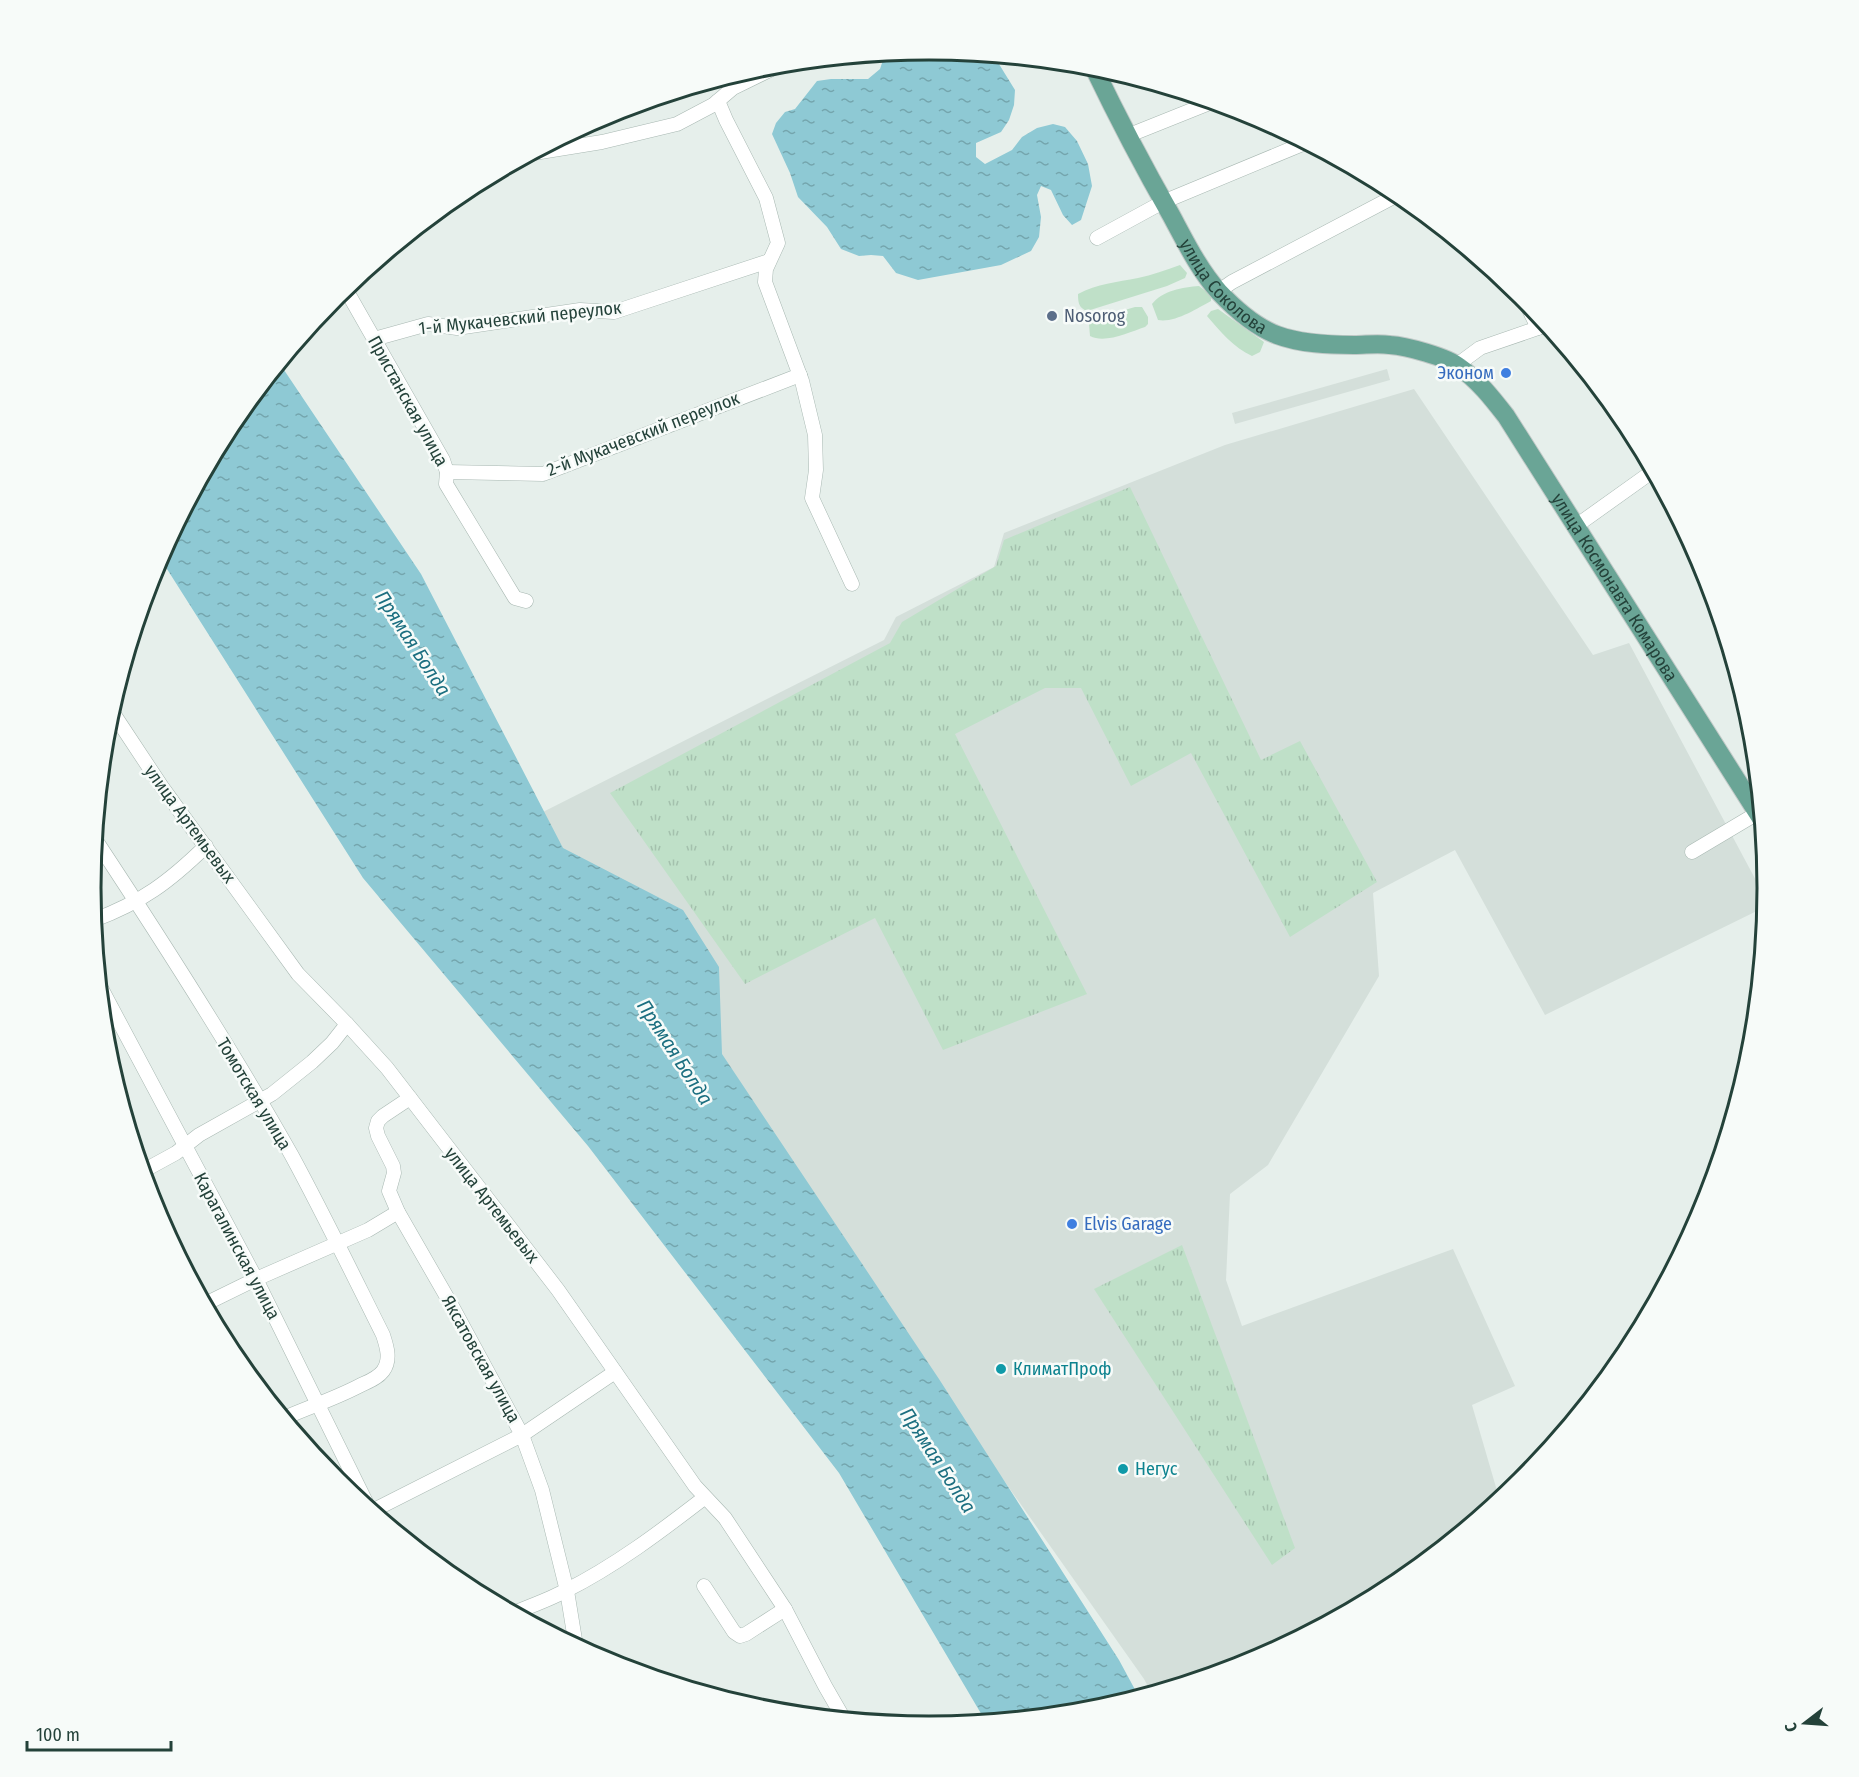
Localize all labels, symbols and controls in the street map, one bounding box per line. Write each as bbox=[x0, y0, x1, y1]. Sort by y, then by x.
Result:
street label: улица Соколова bbox=[1175, 235, 1271, 339]
street label: 1-й Мукачевский переулок bbox=[418, 296, 623, 340]
place label: Nosorog bbox=[1064, 305, 1126, 327]
marker: Nosorog bbox=[1045, 309, 1059, 323]
street label: Пристанская улица bbox=[363, 332, 453, 470]
place label: Эконом bbox=[1438, 362, 1494, 384]
marker: Эконом bbox=[1499, 366, 1513, 380]
street label: 2-й Мукачевский переулок bbox=[544, 387, 743, 481]
street label: улица Космонавта Комарова bbox=[1547, 489, 1682, 686]
water label: Прямая Болда bbox=[370, 586, 456, 700]
street label: улица Артемьевых bbox=[140, 761, 240, 888]
water label: Прямая Болда bbox=[632, 995, 718, 1109]
street label: Томотская улица bbox=[212, 1034, 296, 1154]
street label: улица Артемьевых bbox=[440, 1143, 544, 1267]
street label: Карагалинская улица bbox=[189, 1169, 285, 1323]
place label: Elvis Garage bbox=[1084, 1213, 1172, 1235]
marker: Elvis Garage bbox=[1065, 1217, 1079, 1231]
street label: Яксатовская улица bbox=[437, 1291, 525, 1427]
place label: КлиматПроф bbox=[1013, 1358, 1111, 1380]
marker: КлиматПроф bbox=[994, 1362, 1008, 1376]
water label: Прямая Болда bbox=[895, 1403, 981, 1517]
place label: Негус bbox=[1135, 1458, 1178, 1480]
marker: Негус bbox=[1116, 1462, 1130, 1476]
north arrow bbox=[1775, 1693, 1835, 1753]
scale bar bbox=[27, 1714, 171, 1752]
text: С bbox=[1781, 1720, 1801, 1734]
text: 100 m bbox=[36, 1724, 80, 1746]

